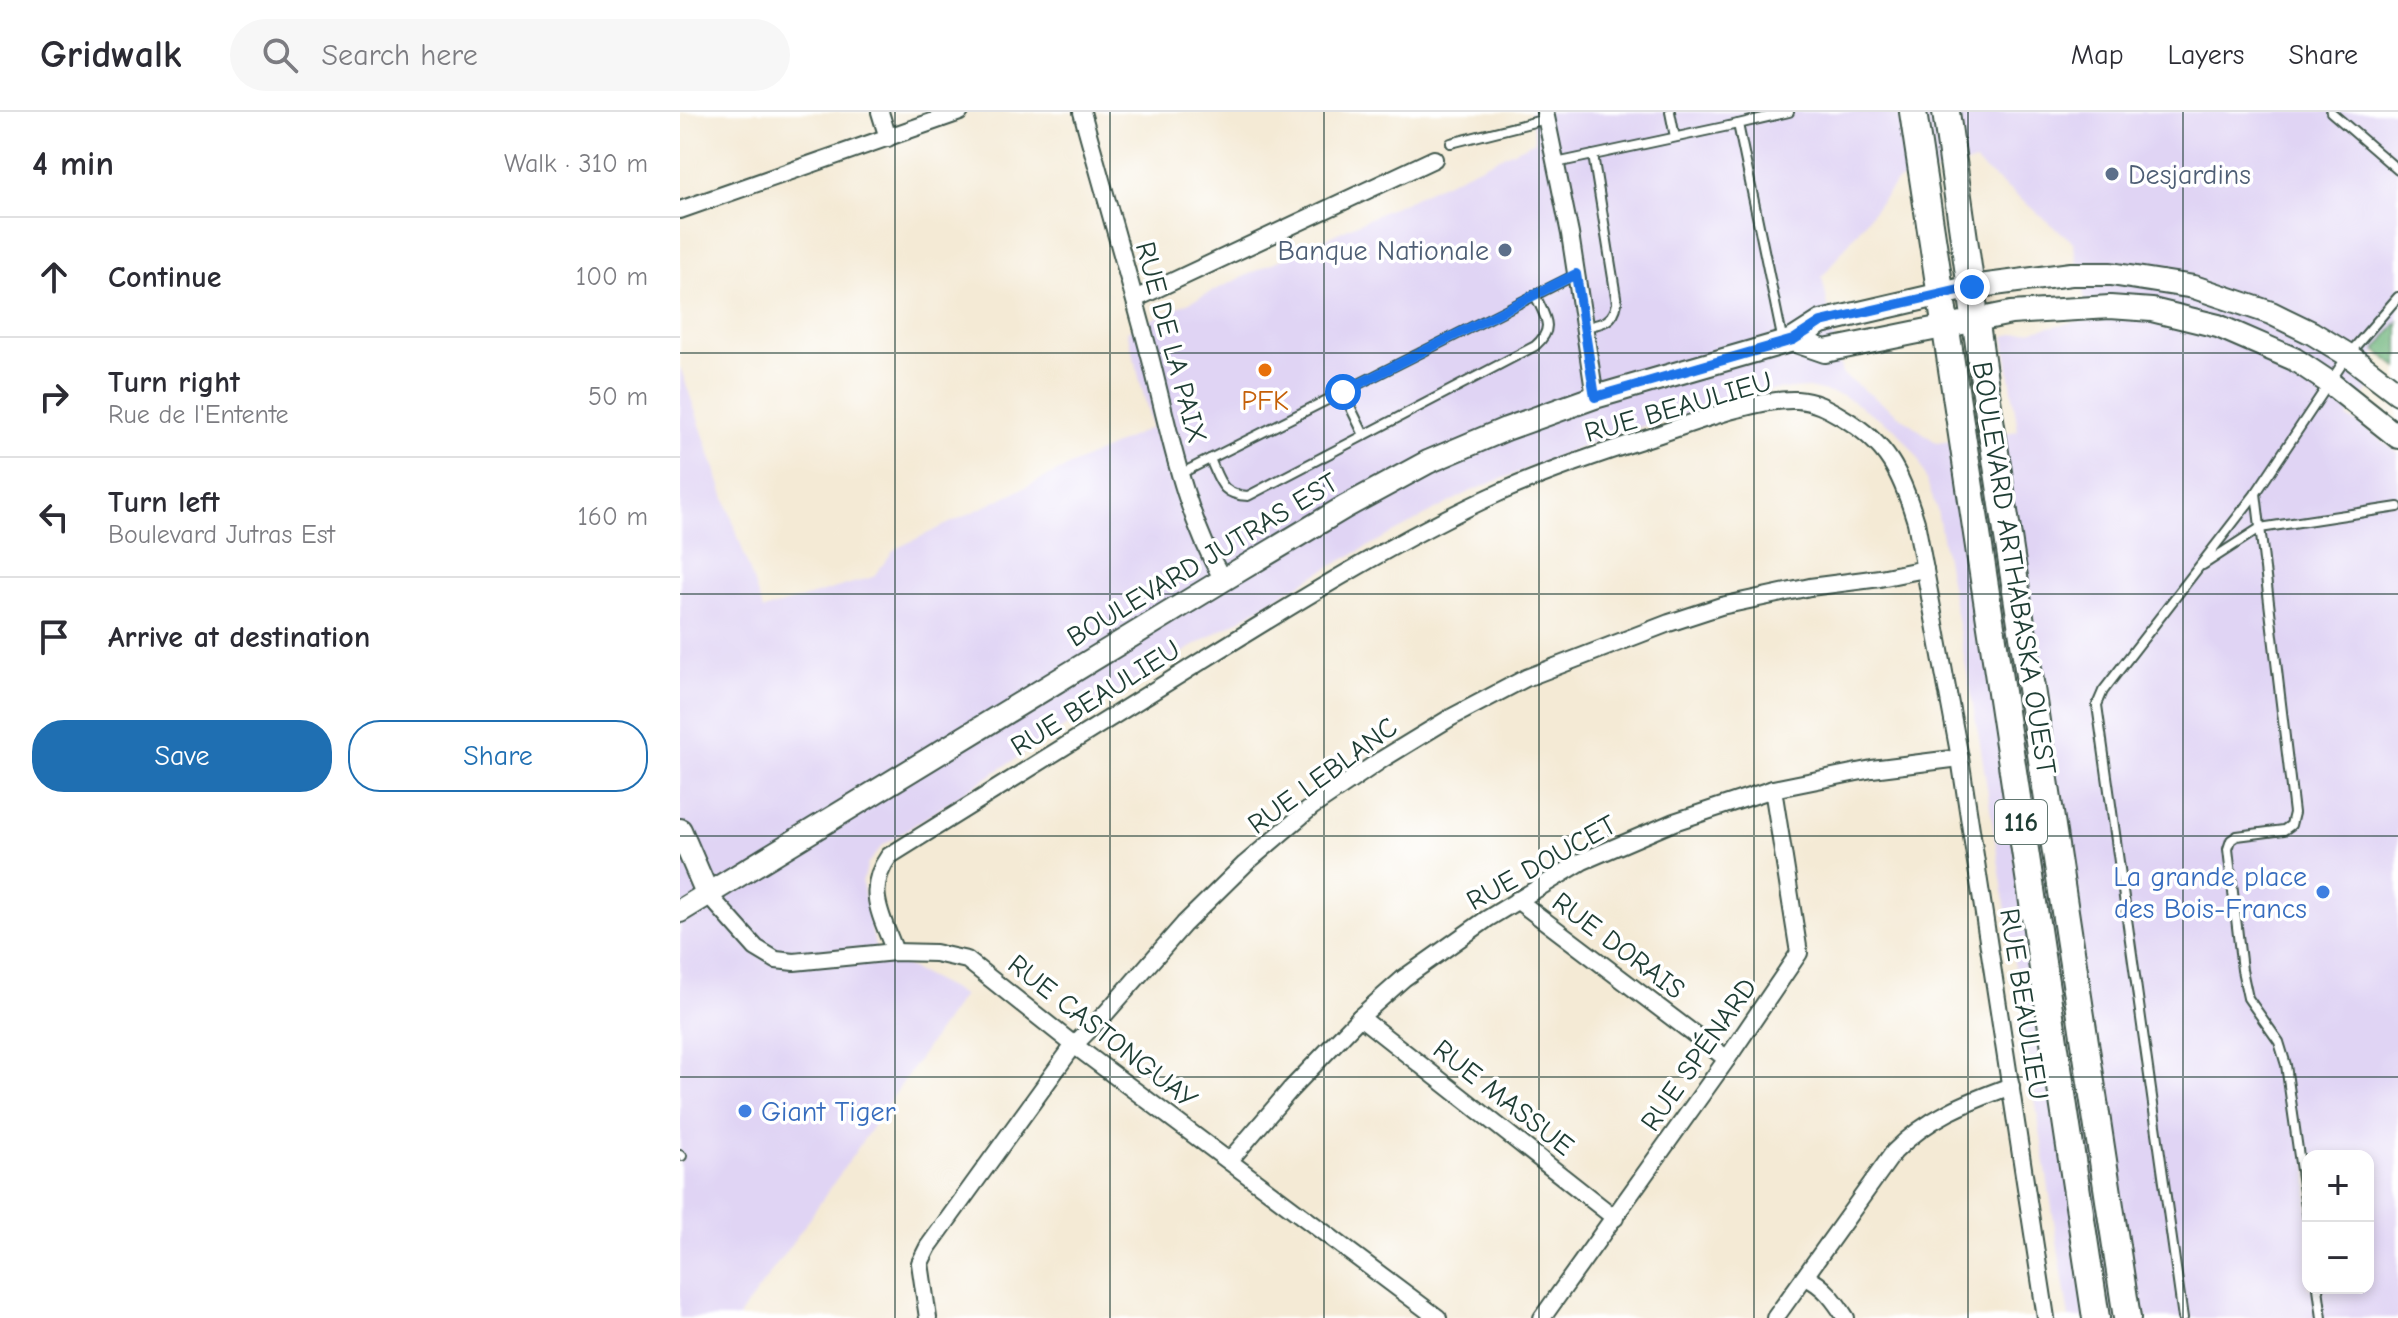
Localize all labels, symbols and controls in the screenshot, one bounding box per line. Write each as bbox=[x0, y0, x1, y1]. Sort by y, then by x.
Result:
search box bbox=[230, 19, 790, 91]
text: Gridwalk bbox=[40, 33, 182, 77]
icon: search bbox=[258, 33, 302, 77]
text: Search here bbox=[322, 38, 478, 73]
text: Map bbox=[2071, 39, 2124, 71]
text: Layers bbox=[2168, 39, 2244, 71]
text: Share bbox=[2288, 39, 2358, 71]
text: 4 min bbox=[32, 144, 114, 184]
text: Walk · 310 m bbox=[504, 149, 648, 179]
place label: Desjardins bbox=[2128, 159, 2251, 191]
marker: Desjardins bbox=[2103, 165, 2121, 183]
place label: Banque Nationale bbox=[1277, 235, 1489, 267]
street label: RUE DE LA PAIX bbox=[1129, 238, 1213, 446]
marker: Banque Nationale bbox=[1496, 241, 1514, 259]
icon: ahead bbox=[32, 255, 76, 299]
text: Continue bbox=[108, 260, 222, 295]
text: 100 m bbox=[576, 262, 648, 292]
route end bbox=[1954, 269, 1990, 305]
street label: BOULEVARD ARTHABASKA OUEST bbox=[1966, 359, 2063, 777]
marker: PFK bbox=[1256, 361, 1274, 379]
text: Turn right bbox=[108, 365, 240, 400]
street label: RUE BEAULIEU bbox=[1581, 365, 1776, 449]
route start bbox=[1325, 374, 1361, 410]
icon: right bbox=[32, 375, 76, 419]
text: 50 m bbox=[588, 382, 648, 412]
place label: PFK bbox=[1241, 385, 1289, 417]
text: Rue de l'Entente bbox=[108, 400, 289, 430]
street label: BOULEVARD JUTRAS EST bbox=[1061, 466, 1344, 653]
text: Turn left bbox=[108, 485, 220, 520]
icon: left bbox=[32, 495, 76, 539]
text: 160 m bbox=[578, 502, 648, 532]
text: Boulevard Jutras Est bbox=[108, 520, 335, 550]
icon: arrive bbox=[32, 615, 76, 659]
text: Arrive at destination bbox=[108, 620, 370, 655]
street label: RUE BEAULIEU bbox=[1005, 633, 1186, 763]
street label: RUE LEBLANC bbox=[1242, 711, 1403, 841]
button: Save bbox=[32, 720, 332, 792]
button: Share bbox=[348, 720, 648, 792]
road number: 116 bbox=[1995, 800, 2047, 844]
street label: RUE DOUCET bbox=[1461, 808, 1622, 917]
place label: La grande place des Bois-Francs bbox=[2113, 861, 2307, 925]
marker: La grande place des Bois-Francs bbox=[2314, 883, 2332, 901]
street label: RUE DORAIS bbox=[1546, 886, 1691, 1006]
street label: RUE BEAULIEU bbox=[1993, 906, 2055, 1102]
street label: RUE CASTONGUAY bbox=[1002, 948, 1203, 1116]
street label: RUE SPÉNARD bbox=[1633, 971, 1763, 1137]
street label: RUE MASSUE bbox=[1427, 1033, 1580, 1162]
place label: Giant Tiger bbox=[761, 1096, 896, 1128]
marker: Giant Tiger bbox=[736, 1102, 754, 1120]
map controls bbox=[2302, 1150, 2374, 1294]
button: + bbox=[2302, 1150, 2374, 1222]
button: − bbox=[2302, 1222, 2374, 1294]

